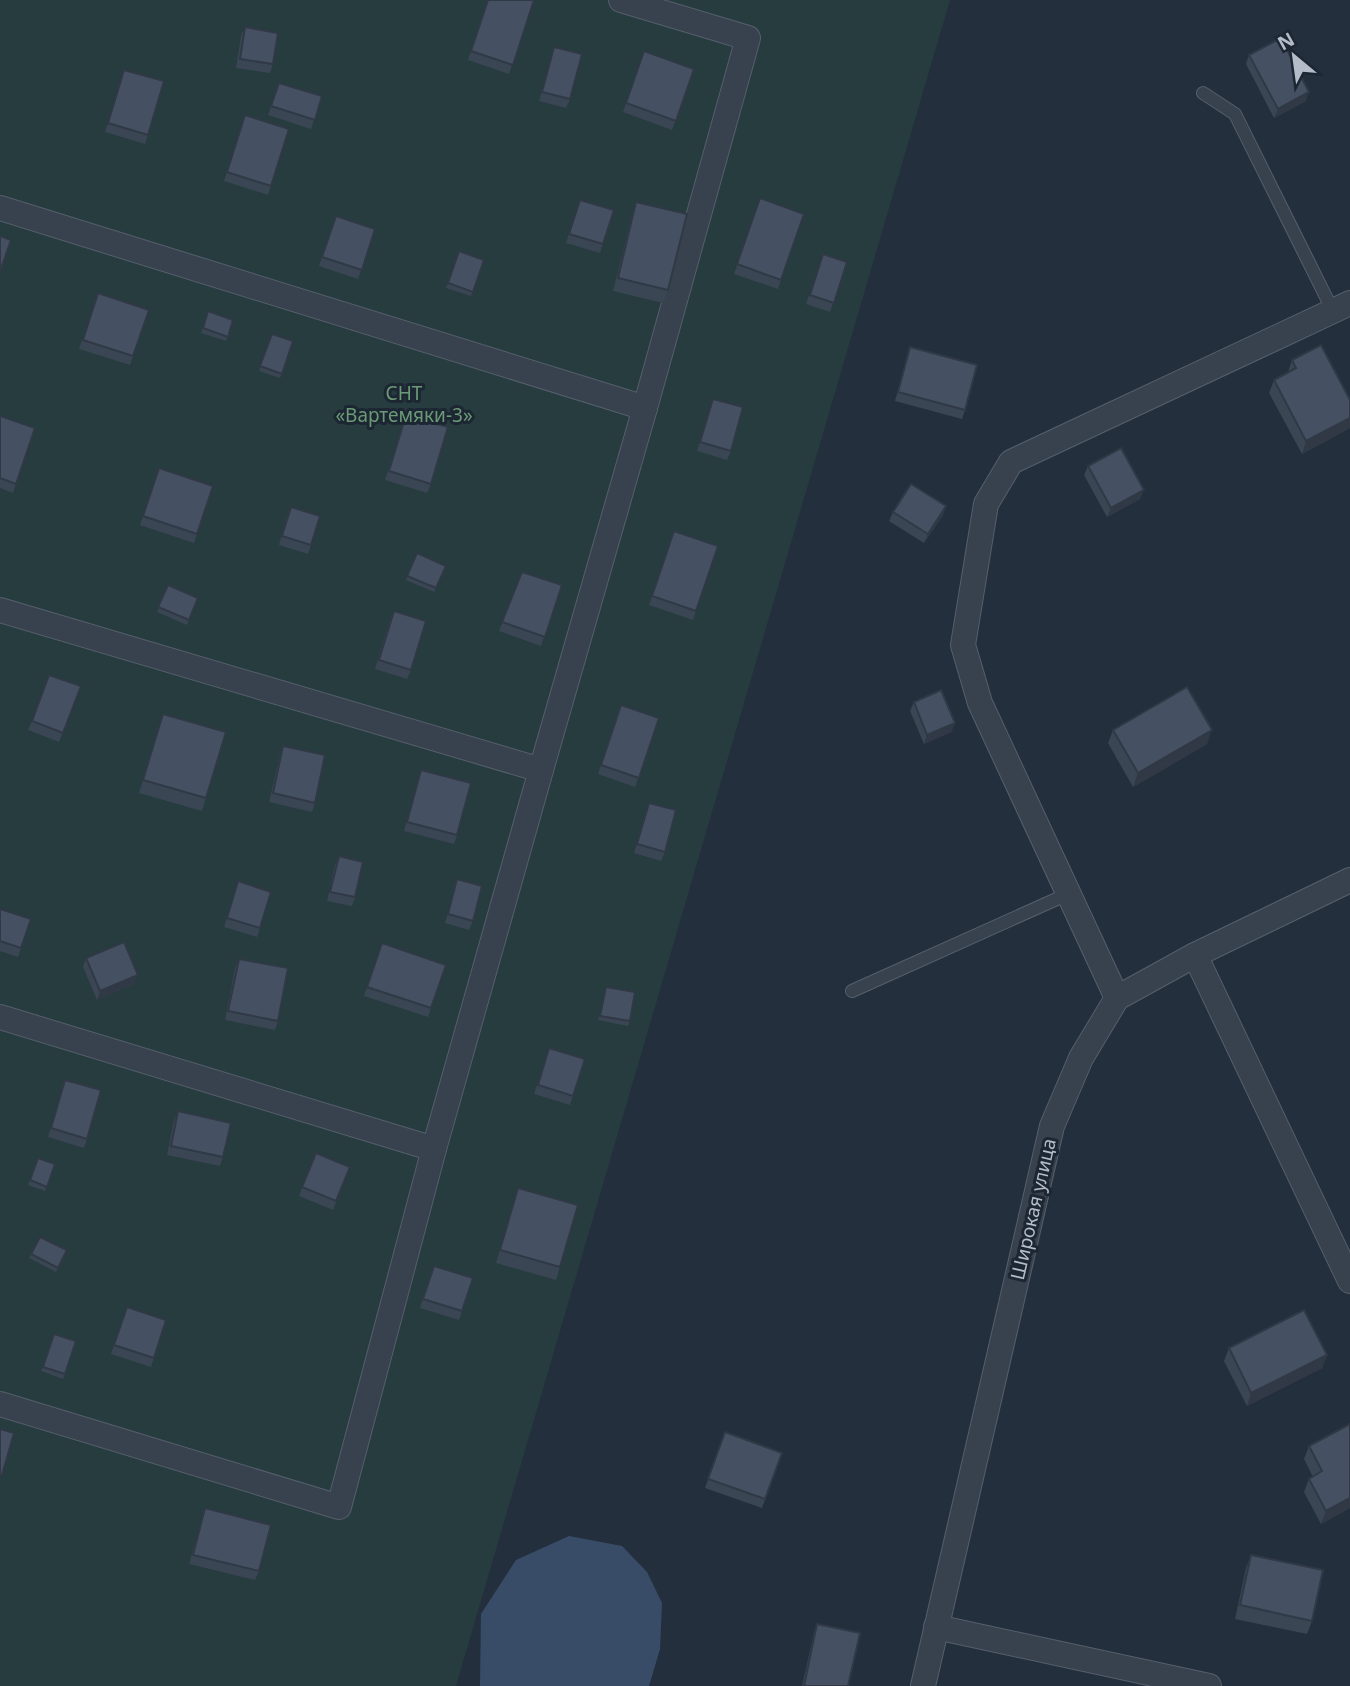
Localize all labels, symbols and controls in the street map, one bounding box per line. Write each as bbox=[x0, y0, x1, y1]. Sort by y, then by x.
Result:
north arrow bbox=[1259, 21, 1329, 91]
text: N bbox=[1273, 26, 1299, 56]
park label: СНТ «Вартемяки-3» bbox=[335, 380, 473, 428]
street label: Широкая улица bbox=[1004, 1136, 1062, 1282]

